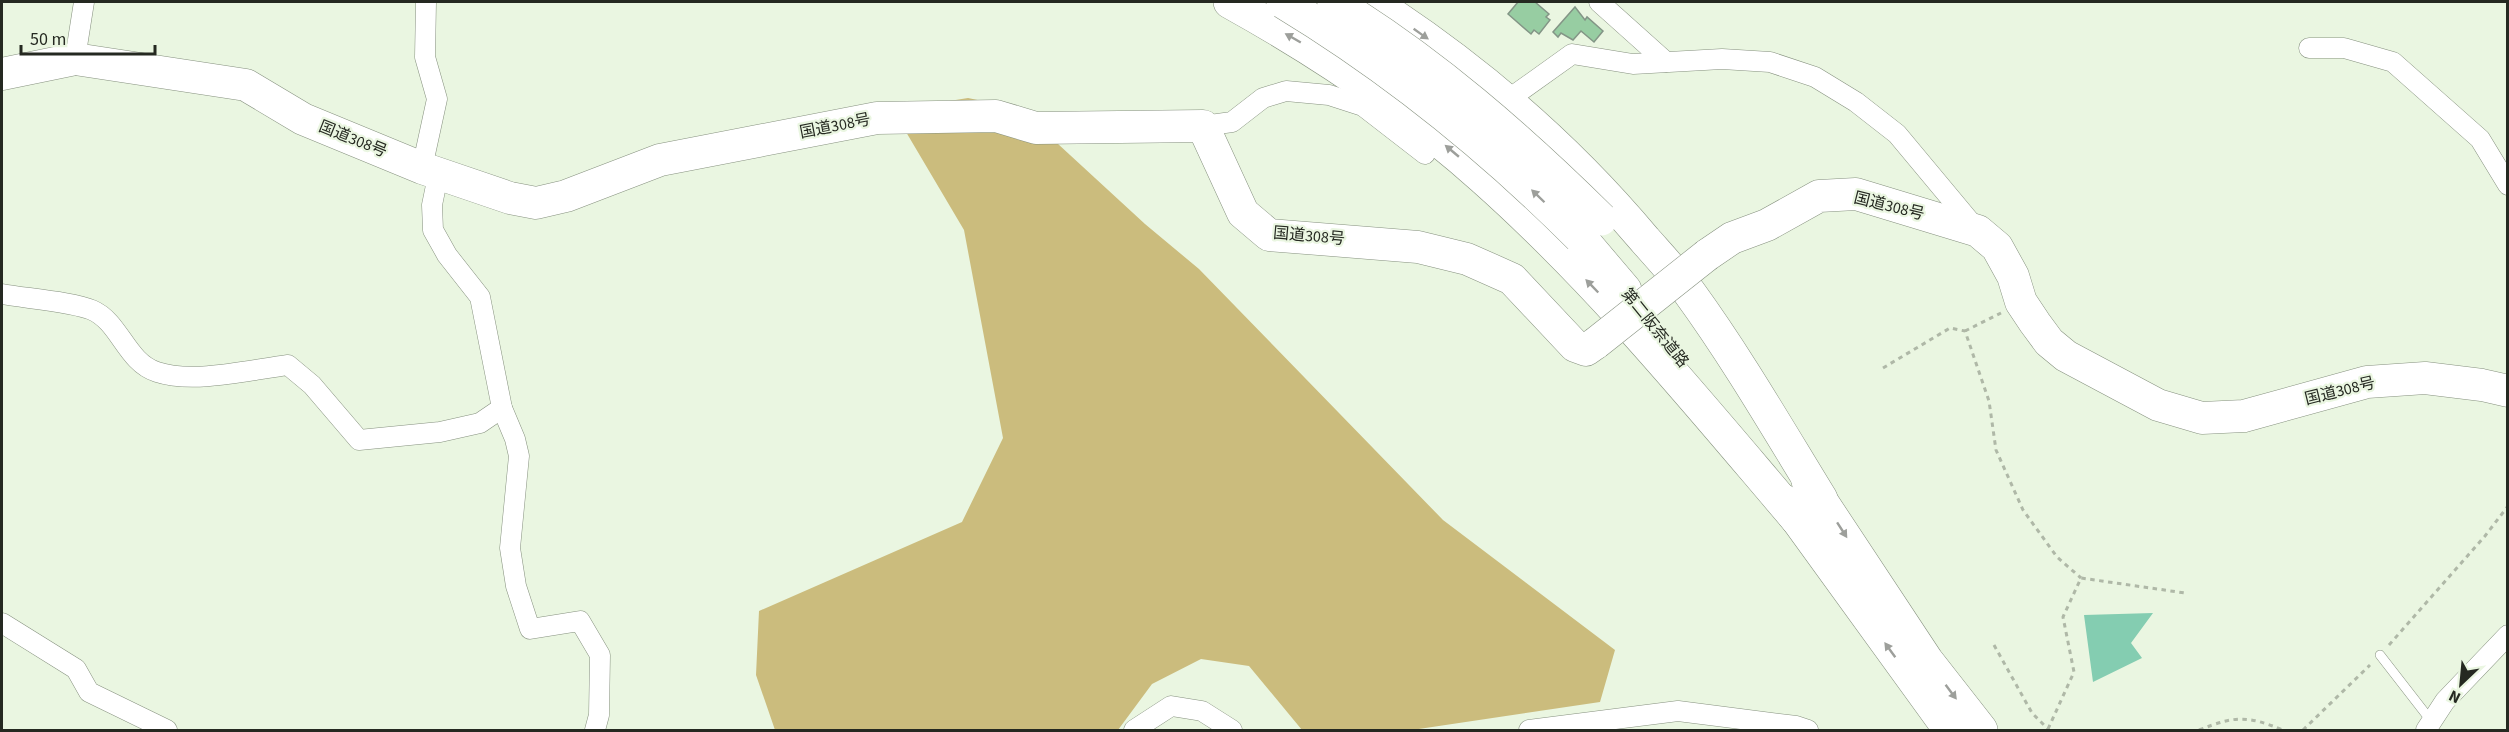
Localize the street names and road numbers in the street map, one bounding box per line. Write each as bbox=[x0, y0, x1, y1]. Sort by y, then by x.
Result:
street label: 国道308号 bbox=[798, 108, 872, 144]
street label: 国道308号 bbox=[316, 115, 390, 163]
street label: 国道308号 bbox=[1851, 187, 1927, 225]
street label: 国道308号 bbox=[1272, 222, 1346, 250]
street label: 第二阪奈道路 bbox=[1616, 284, 1694, 372]
street label: 国道308号 bbox=[2302, 372, 2378, 410]

